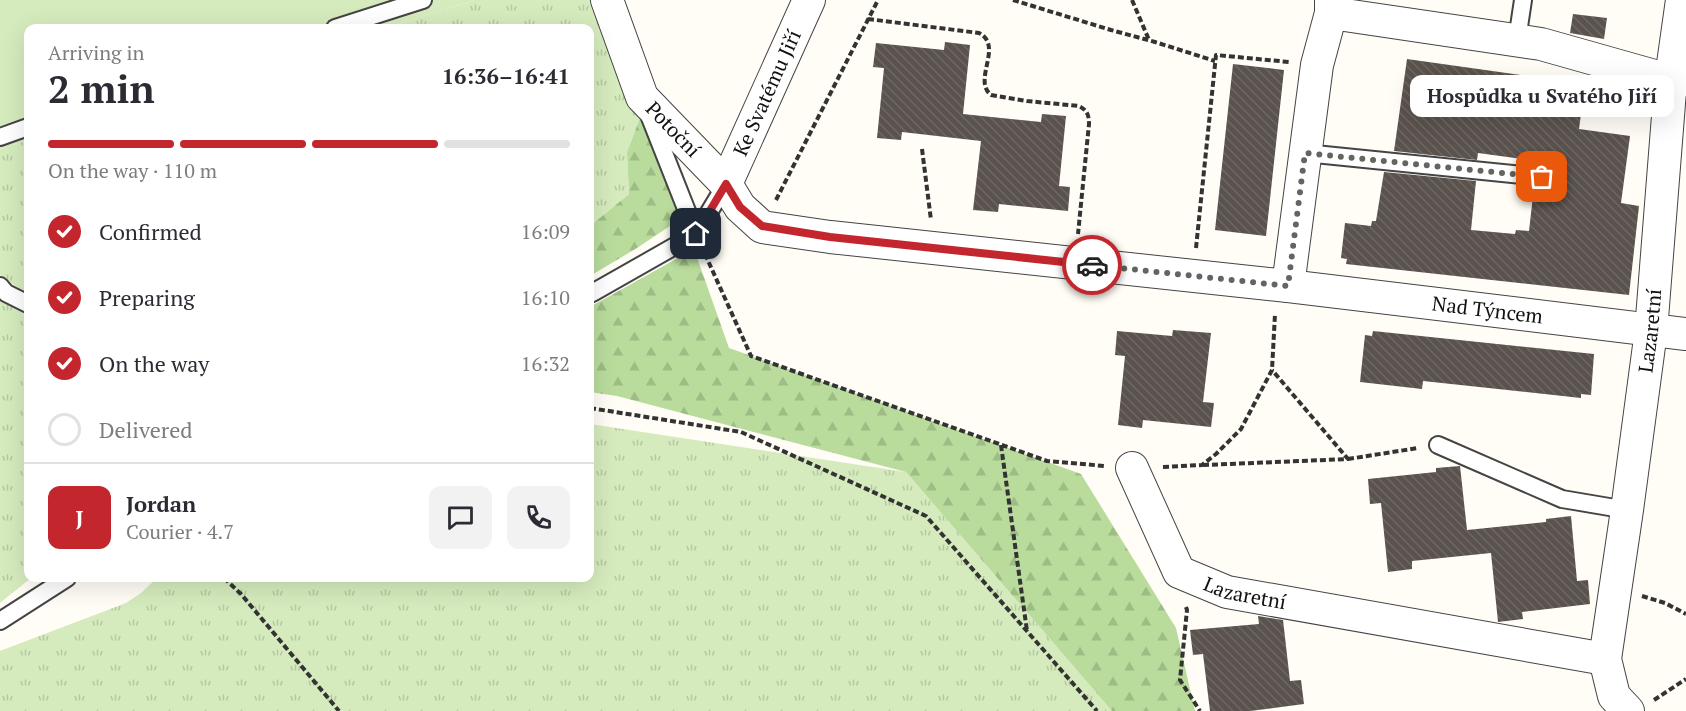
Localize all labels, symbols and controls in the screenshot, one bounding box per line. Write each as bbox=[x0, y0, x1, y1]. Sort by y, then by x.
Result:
street label: Ke Svatému Jiří bbox=[726, 25, 807, 160]
text: Arriving in bbox=[48, 39, 144, 66]
text: 16:36–16:41 bbox=[442, 61, 570, 90]
text: 2 min bbox=[48, 62, 155, 114]
callout: Hospůdka u Svatého Jiří bbox=[1410, 75, 1674, 117]
text: Hospůdka u Svatého Jiří bbox=[1427, 82, 1657, 109]
street label: Potoční bbox=[640, 95, 707, 163]
pin bbox=[1516, 151, 1567, 202]
text: On the way · 110 m bbox=[48, 157, 217, 184]
icon: bag bbox=[1525, 160, 1558, 193]
pin bbox=[670, 208, 721, 259]
icon: check bbox=[48, 215, 81, 248]
text: Confirmed bbox=[99, 217, 202, 246]
icon: home bbox=[679, 217, 712, 250]
text: 16:09 bbox=[521, 218, 570, 245]
courier bbox=[1062, 235, 1122, 295]
icon: car bbox=[1076, 249, 1109, 282]
icon: check bbox=[48, 281, 81, 314]
text: Preparing bbox=[99, 283, 195, 312]
text: 16:10 bbox=[521, 284, 570, 311]
street label: Lazaretní bbox=[1632, 288, 1667, 374]
street label: Nad Týncem bbox=[1431, 289, 1544, 330]
icon: check bbox=[48, 347, 81, 380]
text: On the way bbox=[99, 349, 209, 378]
text: 16:32 bbox=[521, 350, 570, 377]
text: Delivered bbox=[99, 415, 192, 444]
button: chat bbox=[429, 486, 492, 549]
button: phone bbox=[507, 486, 570, 549]
text: Jordan bbox=[126, 489, 196, 518]
text: J bbox=[75, 503, 84, 532]
text: Courier · 4.7 bbox=[126, 518, 234, 545]
street label: Lazaretní bbox=[1200, 570, 1288, 615]

